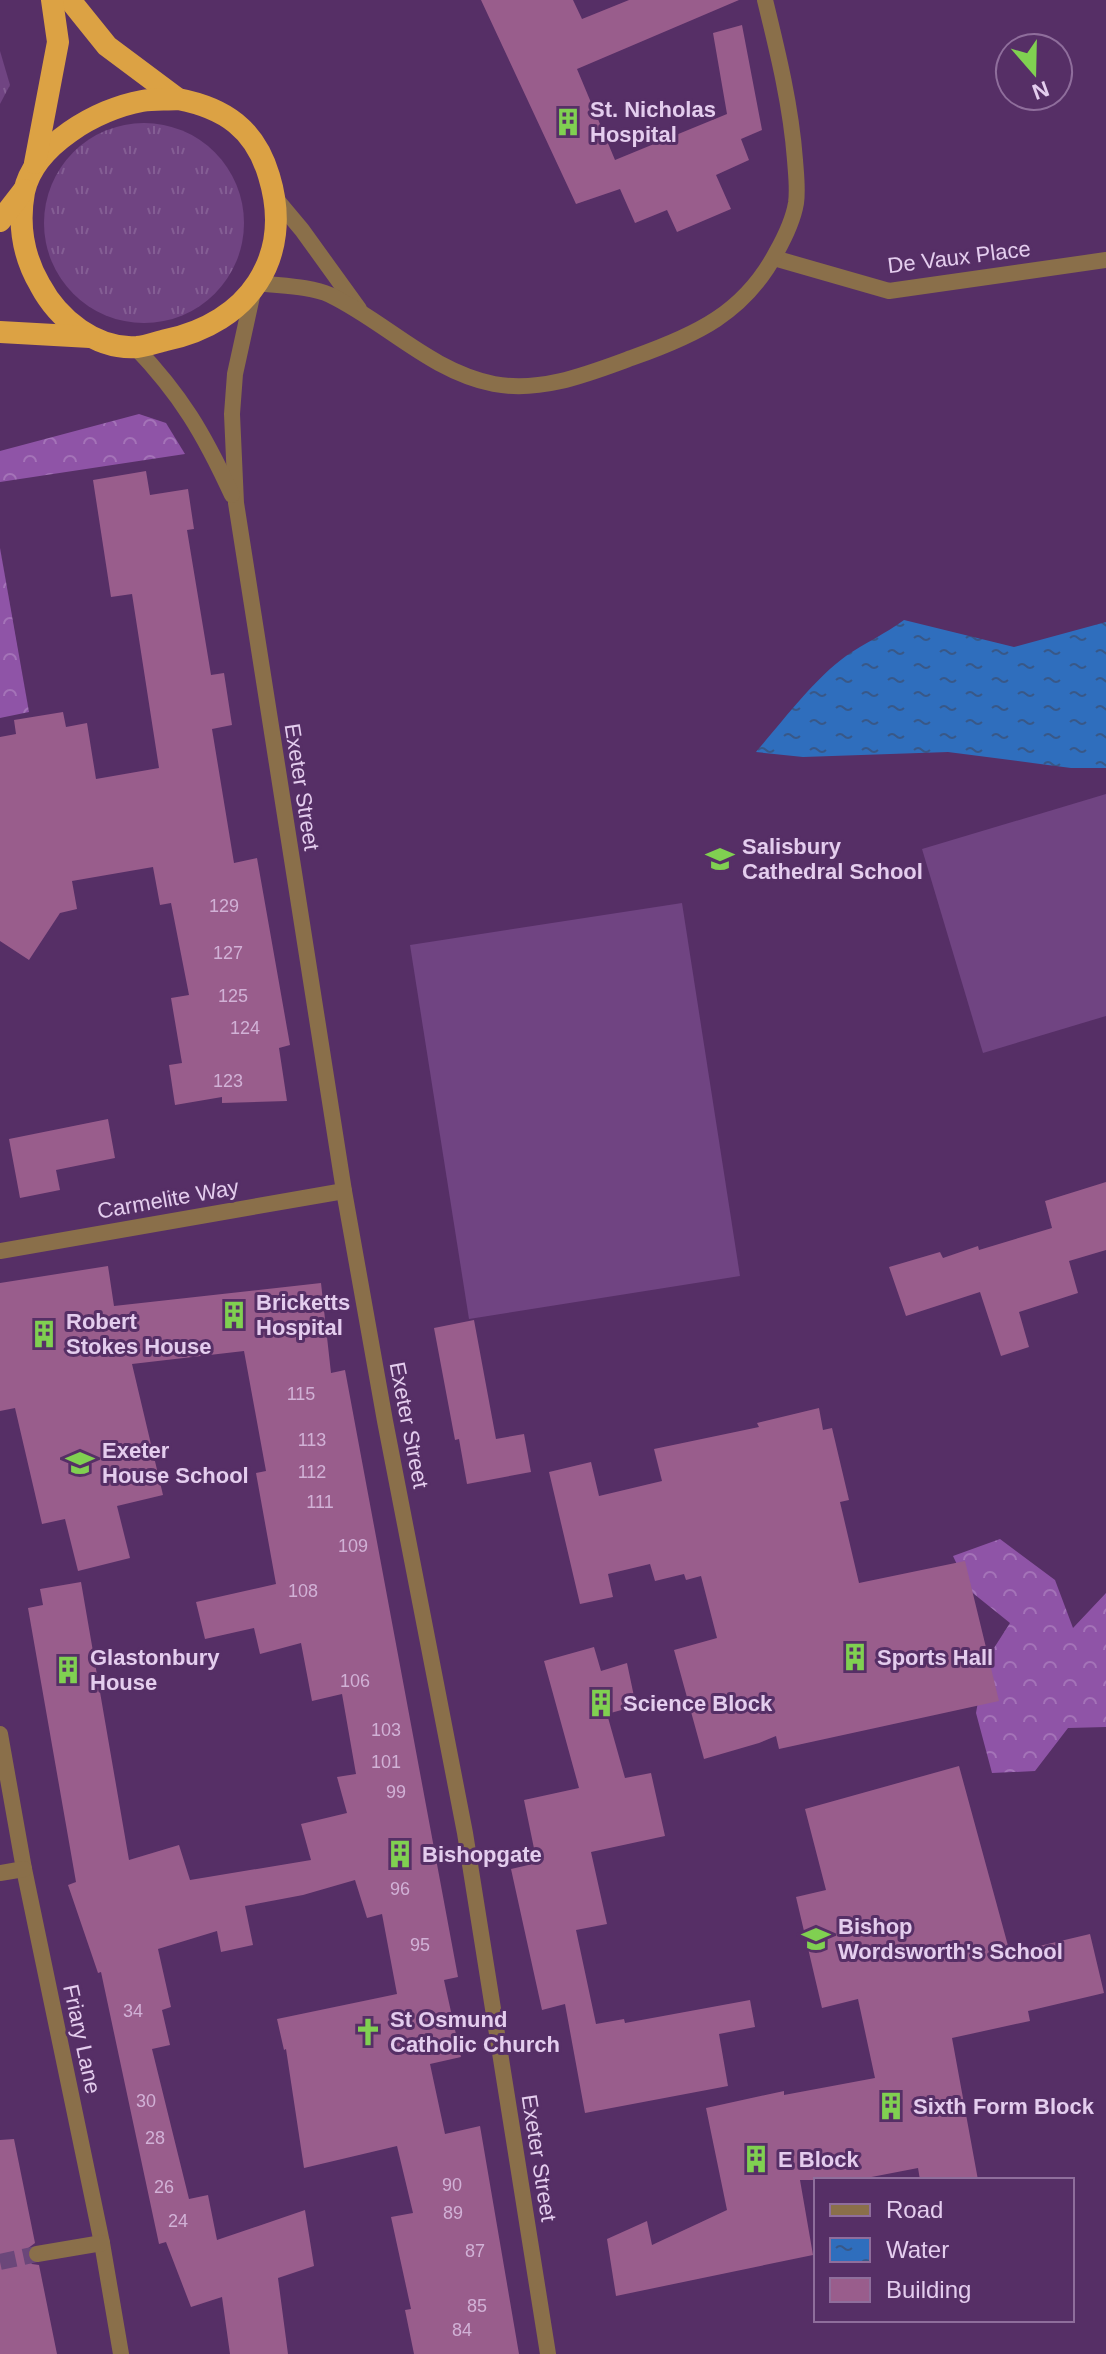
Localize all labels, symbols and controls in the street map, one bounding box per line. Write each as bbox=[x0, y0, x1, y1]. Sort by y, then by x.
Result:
north arrow bbox=[994, 32, 1074, 112]
text: N bbox=[1029, 76, 1052, 105]
place label: St. Nicholas Hospital bbox=[590, 97, 716, 147]
building icon: St. Nicholas Hospital bbox=[553, 107, 583, 137]
street label: De Vaux Place bbox=[886, 236, 1032, 278]
street label: Exeter Street bbox=[280, 722, 324, 852]
place label: Salisbury Cathedral School bbox=[742, 834, 923, 884]
school or university icon: Salisbury Cathedral School bbox=[705, 844, 735, 874]
house number: 129 bbox=[209, 896, 239, 916]
house number: 127 bbox=[213, 943, 243, 963]
house number: 125 bbox=[218, 986, 248, 1006]
house number: 124 bbox=[230, 1018, 260, 1038]
house number: 123 bbox=[213, 1071, 243, 1091]
street label: Carmelite Way bbox=[95, 1174, 241, 1224]
place label: Bricketts Hospital bbox=[256, 1290, 350, 1340]
building icon: Bricketts Hospital bbox=[219, 1300, 249, 1330]
place label: Robert Stokes House bbox=[66, 1309, 212, 1359]
building icon: Robert Stokes House bbox=[29, 1319, 59, 1349]
street label: Exeter Street bbox=[384, 1360, 434, 1490]
house number: 115 bbox=[287, 1384, 315, 1404]
house number: 113 bbox=[298, 1430, 326, 1450]
place label: Exeter House School bbox=[102, 1438, 249, 1488]
school or university icon: Exeter House School bbox=[65, 1448, 95, 1478]
house number: 112 bbox=[298, 1462, 326, 1482]
house number: 111 bbox=[306, 1492, 334, 1512]
house number: 109 bbox=[338, 1536, 368, 1556]
house number: 108 bbox=[288, 1581, 318, 1601]
building icon: Sports Hall bbox=[840, 1642, 870, 1672]
place label: Glastonbury House bbox=[90, 1645, 220, 1695]
place label: Sports Hall bbox=[877, 1645, 993, 1670]
building icon: Glastonbury House bbox=[53, 1655, 83, 1685]
house number: 106 bbox=[340, 1671, 370, 1691]
building icon: Science Block bbox=[586, 1688, 616, 1718]
place label: Science Block bbox=[623, 1691, 773, 1716]
house number: 103 bbox=[371, 1720, 401, 1740]
house number: 101 bbox=[371, 1752, 401, 1772]
house number: 99 bbox=[386, 1782, 406, 1802]
building icon: Bishopgate bbox=[385, 1839, 415, 1869]
place label: Bishopgate bbox=[422, 1842, 542, 1867]
house number: 96 bbox=[390, 1879, 410, 1899]
place label: Bishop Wordsworth's School bbox=[838, 1914, 1063, 1964]
school or university icon: Bishop Wordsworth's School bbox=[801, 1924, 831, 1954]
house number: 95 bbox=[410, 1935, 430, 1955]
street label: Friary Lane bbox=[58, 1982, 106, 2096]
house number: 34 bbox=[123, 2001, 143, 2021]
place label: St Osmund Catholic Church bbox=[390, 2007, 560, 2057]
church icon: St Osmund Catholic Church bbox=[353, 2017, 383, 2047]
house number: 30 bbox=[136, 2091, 156, 2111]
building icon: Sixth Form Block bbox=[876, 2091, 906, 2121]
street label: Exeter Street bbox=[517, 2093, 561, 2223]
place label: Sixth Form Block bbox=[913, 2094, 1095, 2119]
house number: 28 bbox=[145, 2128, 165, 2148]
building icon: E Block bbox=[741, 2144, 771, 2174]
place label: E Block bbox=[778, 2147, 859, 2172]
house number: 90 bbox=[442, 2175, 462, 2195]
house number: 26 bbox=[154, 2177, 174, 2197]
legend bbox=[814, 2178, 1074, 2322]
text: Road bbox=[886, 2196, 943, 2223]
house number: 89 bbox=[443, 2203, 463, 2223]
house number: 24 bbox=[168, 2211, 188, 2231]
text: Water bbox=[886, 2236, 949, 2263]
house number: 87 bbox=[465, 2241, 485, 2261]
text: Building bbox=[886, 2276, 971, 2303]
house number: 85 bbox=[467, 2296, 487, 2316]
house number: 84 bbox=[452, 2320, 472, 2340]

